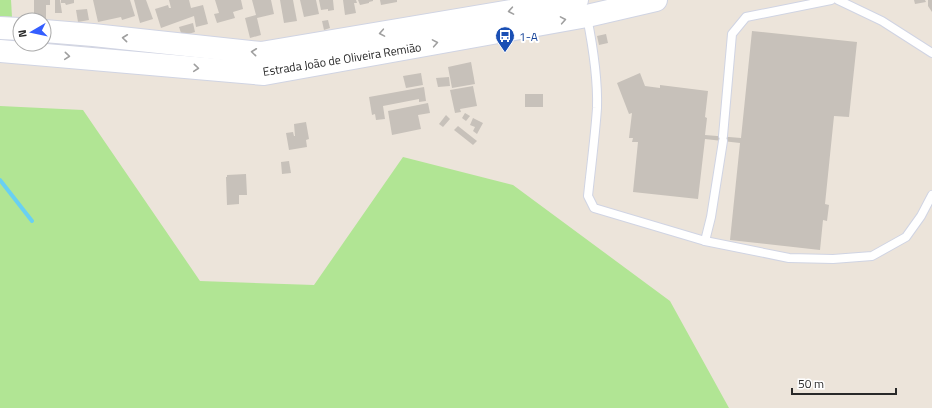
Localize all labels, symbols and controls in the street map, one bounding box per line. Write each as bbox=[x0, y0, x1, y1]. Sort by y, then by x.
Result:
one-way arrow bbox=[507, 6, 514, 15]
north arrow bbox=[12, 12, 52, 52]
one-way arrow bbox=[560, 16, 566, 25]
bus stop icon: 1-A bbox=[494, 25, 516, 53]
place label: 1-A bbox=[519, 27, 538, 46]
one-way arrow bbox=[379, 28, 386, 37]
text: N bbox=[14, 29, 31, 39]
one-way arrow bbox=[122, 34, 128, 43]
street label: Estrada João de Oliveira Remião bbox=[261, 37, 423, 81]
one-way arrow bbox=[432, 39, 438, 48]
one-way arrow bbox=[251, 48, 257, 57]
one-way arrow bbox=[64, 52, 70, 61]
one-way arrow bbox=[193, 63, 199, 72]
scale bar bbox=[792, 370, 896, 396]
text: 50 m bbox=[798, 374, 824, 393]

